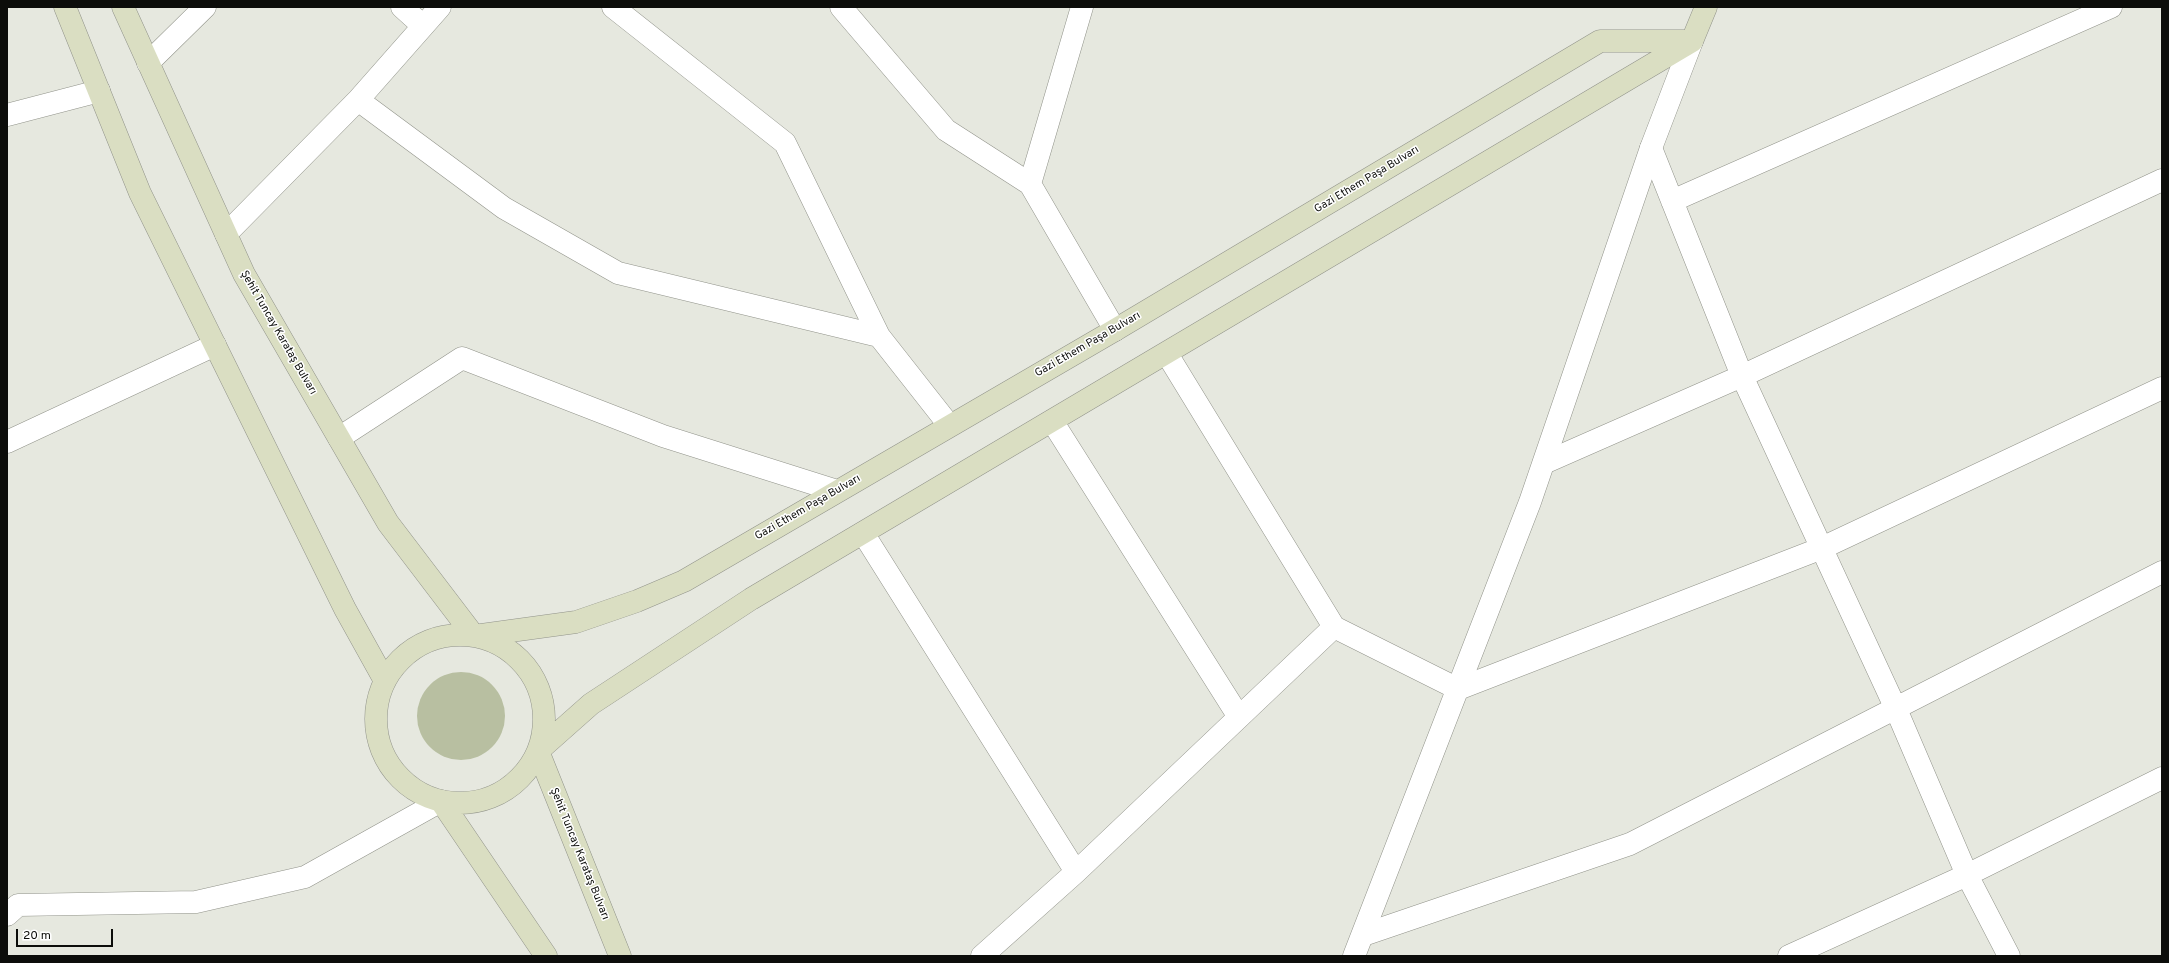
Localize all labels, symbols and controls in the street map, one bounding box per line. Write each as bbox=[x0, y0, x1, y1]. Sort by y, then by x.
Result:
street label: Gazi Ethem Paşa Bulvarı bbox=[1312, 144, 1422, 216]
street label: Şehit Tuncay Karataş Bulvarı bbox=[237, 269, 319, 397]
street label: Gazi Ethem Paşa Bulvarı bbox=[1033, 309, 1143, 381]
street label: Gazi Ethem Paşa Bulvarı bbox=[753, 472, 863, 544]
street label: Şehit Tuncay Karataş Bulvarı bbox=[546, 786, 612, 922]
scale bar bbox=[18, 921, 115, 947]
text: 20 m bbox=[23, 928, 51, 944]

